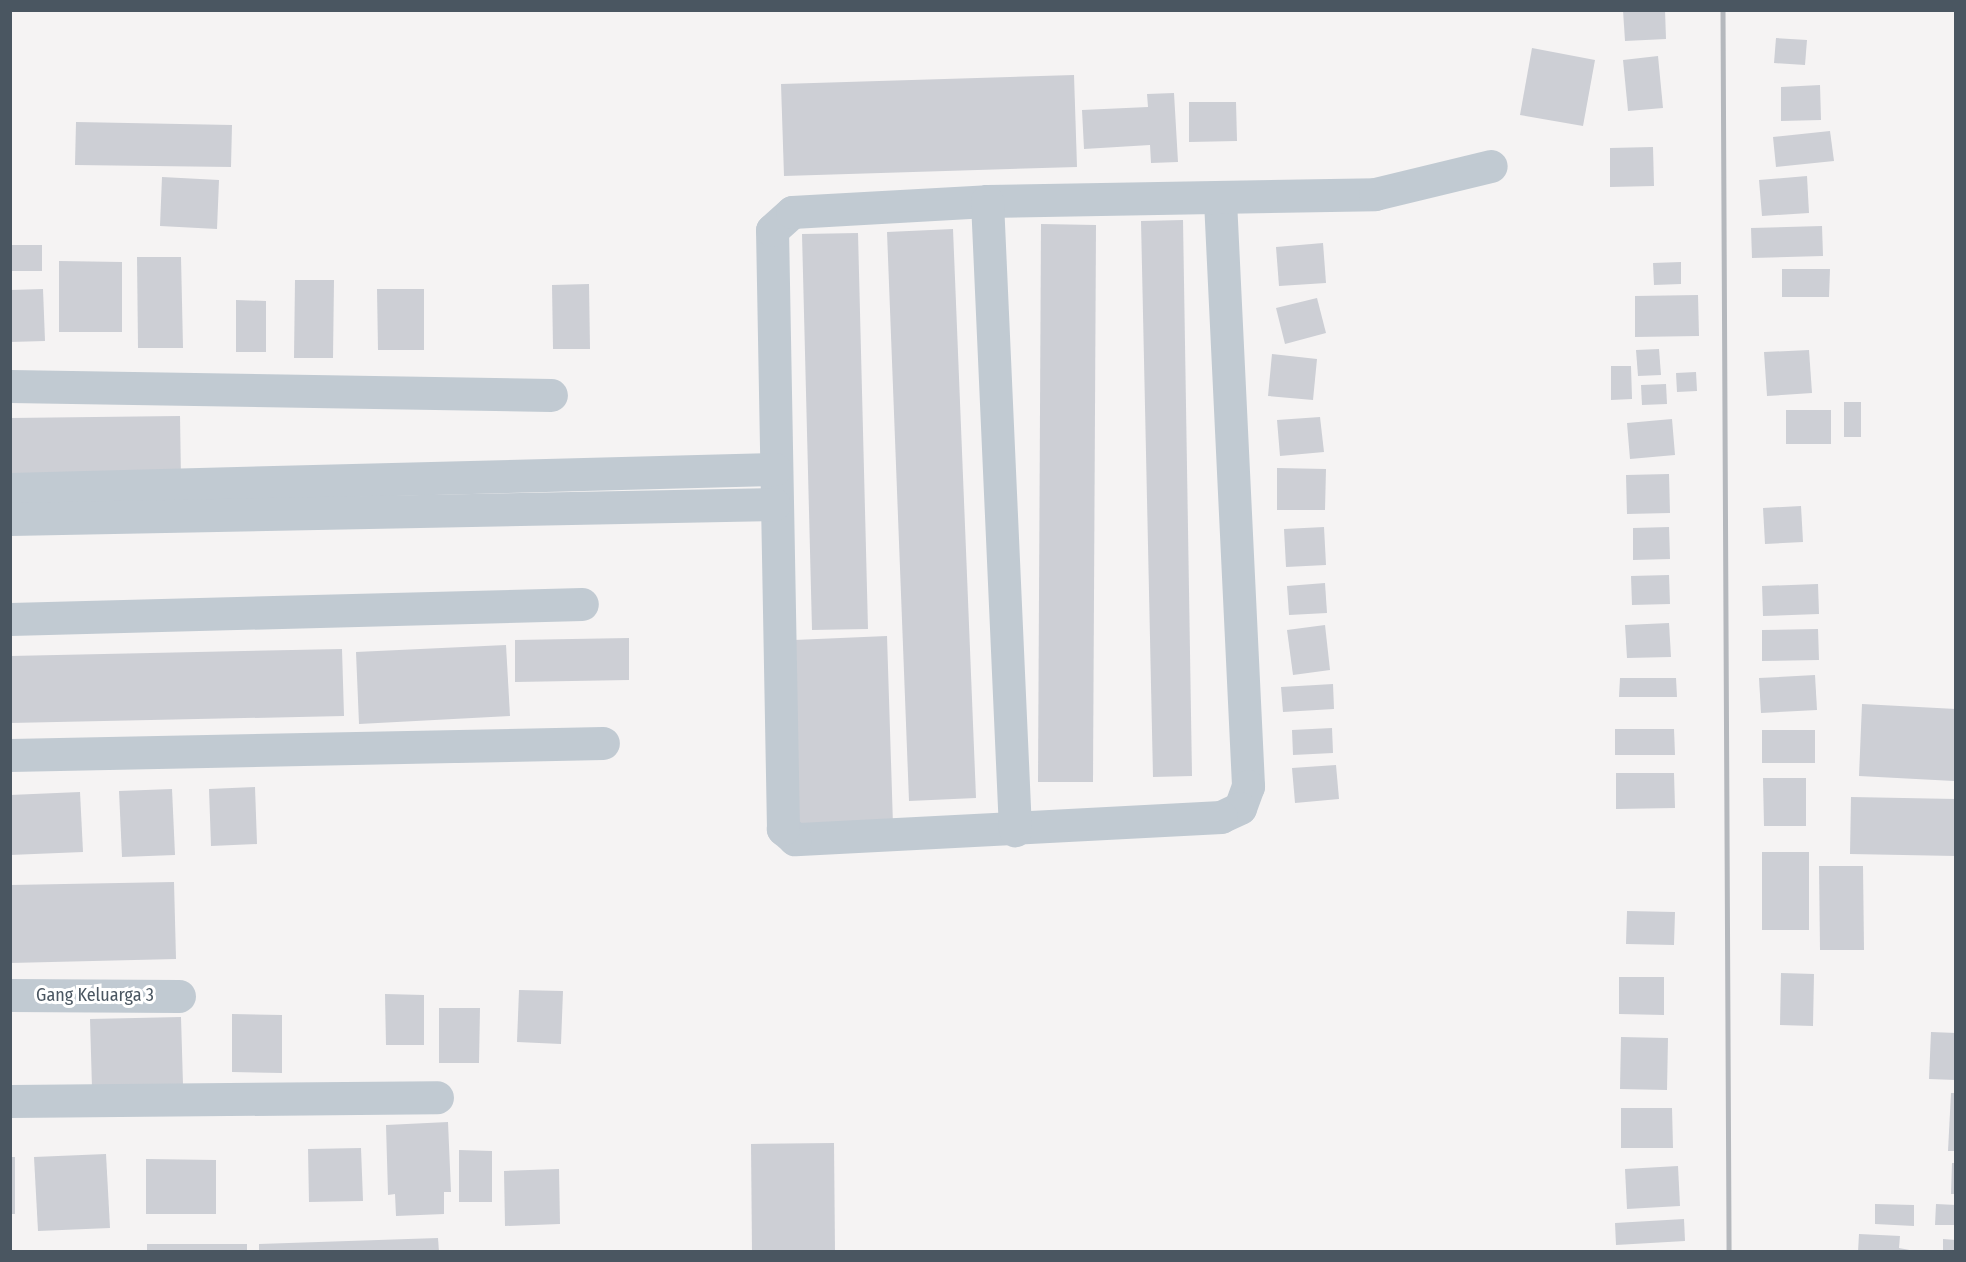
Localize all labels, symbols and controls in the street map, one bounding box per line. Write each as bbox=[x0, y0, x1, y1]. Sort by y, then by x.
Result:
street label: Gang Keluarga 3 bbox=[36, 984, 154, 1006]

